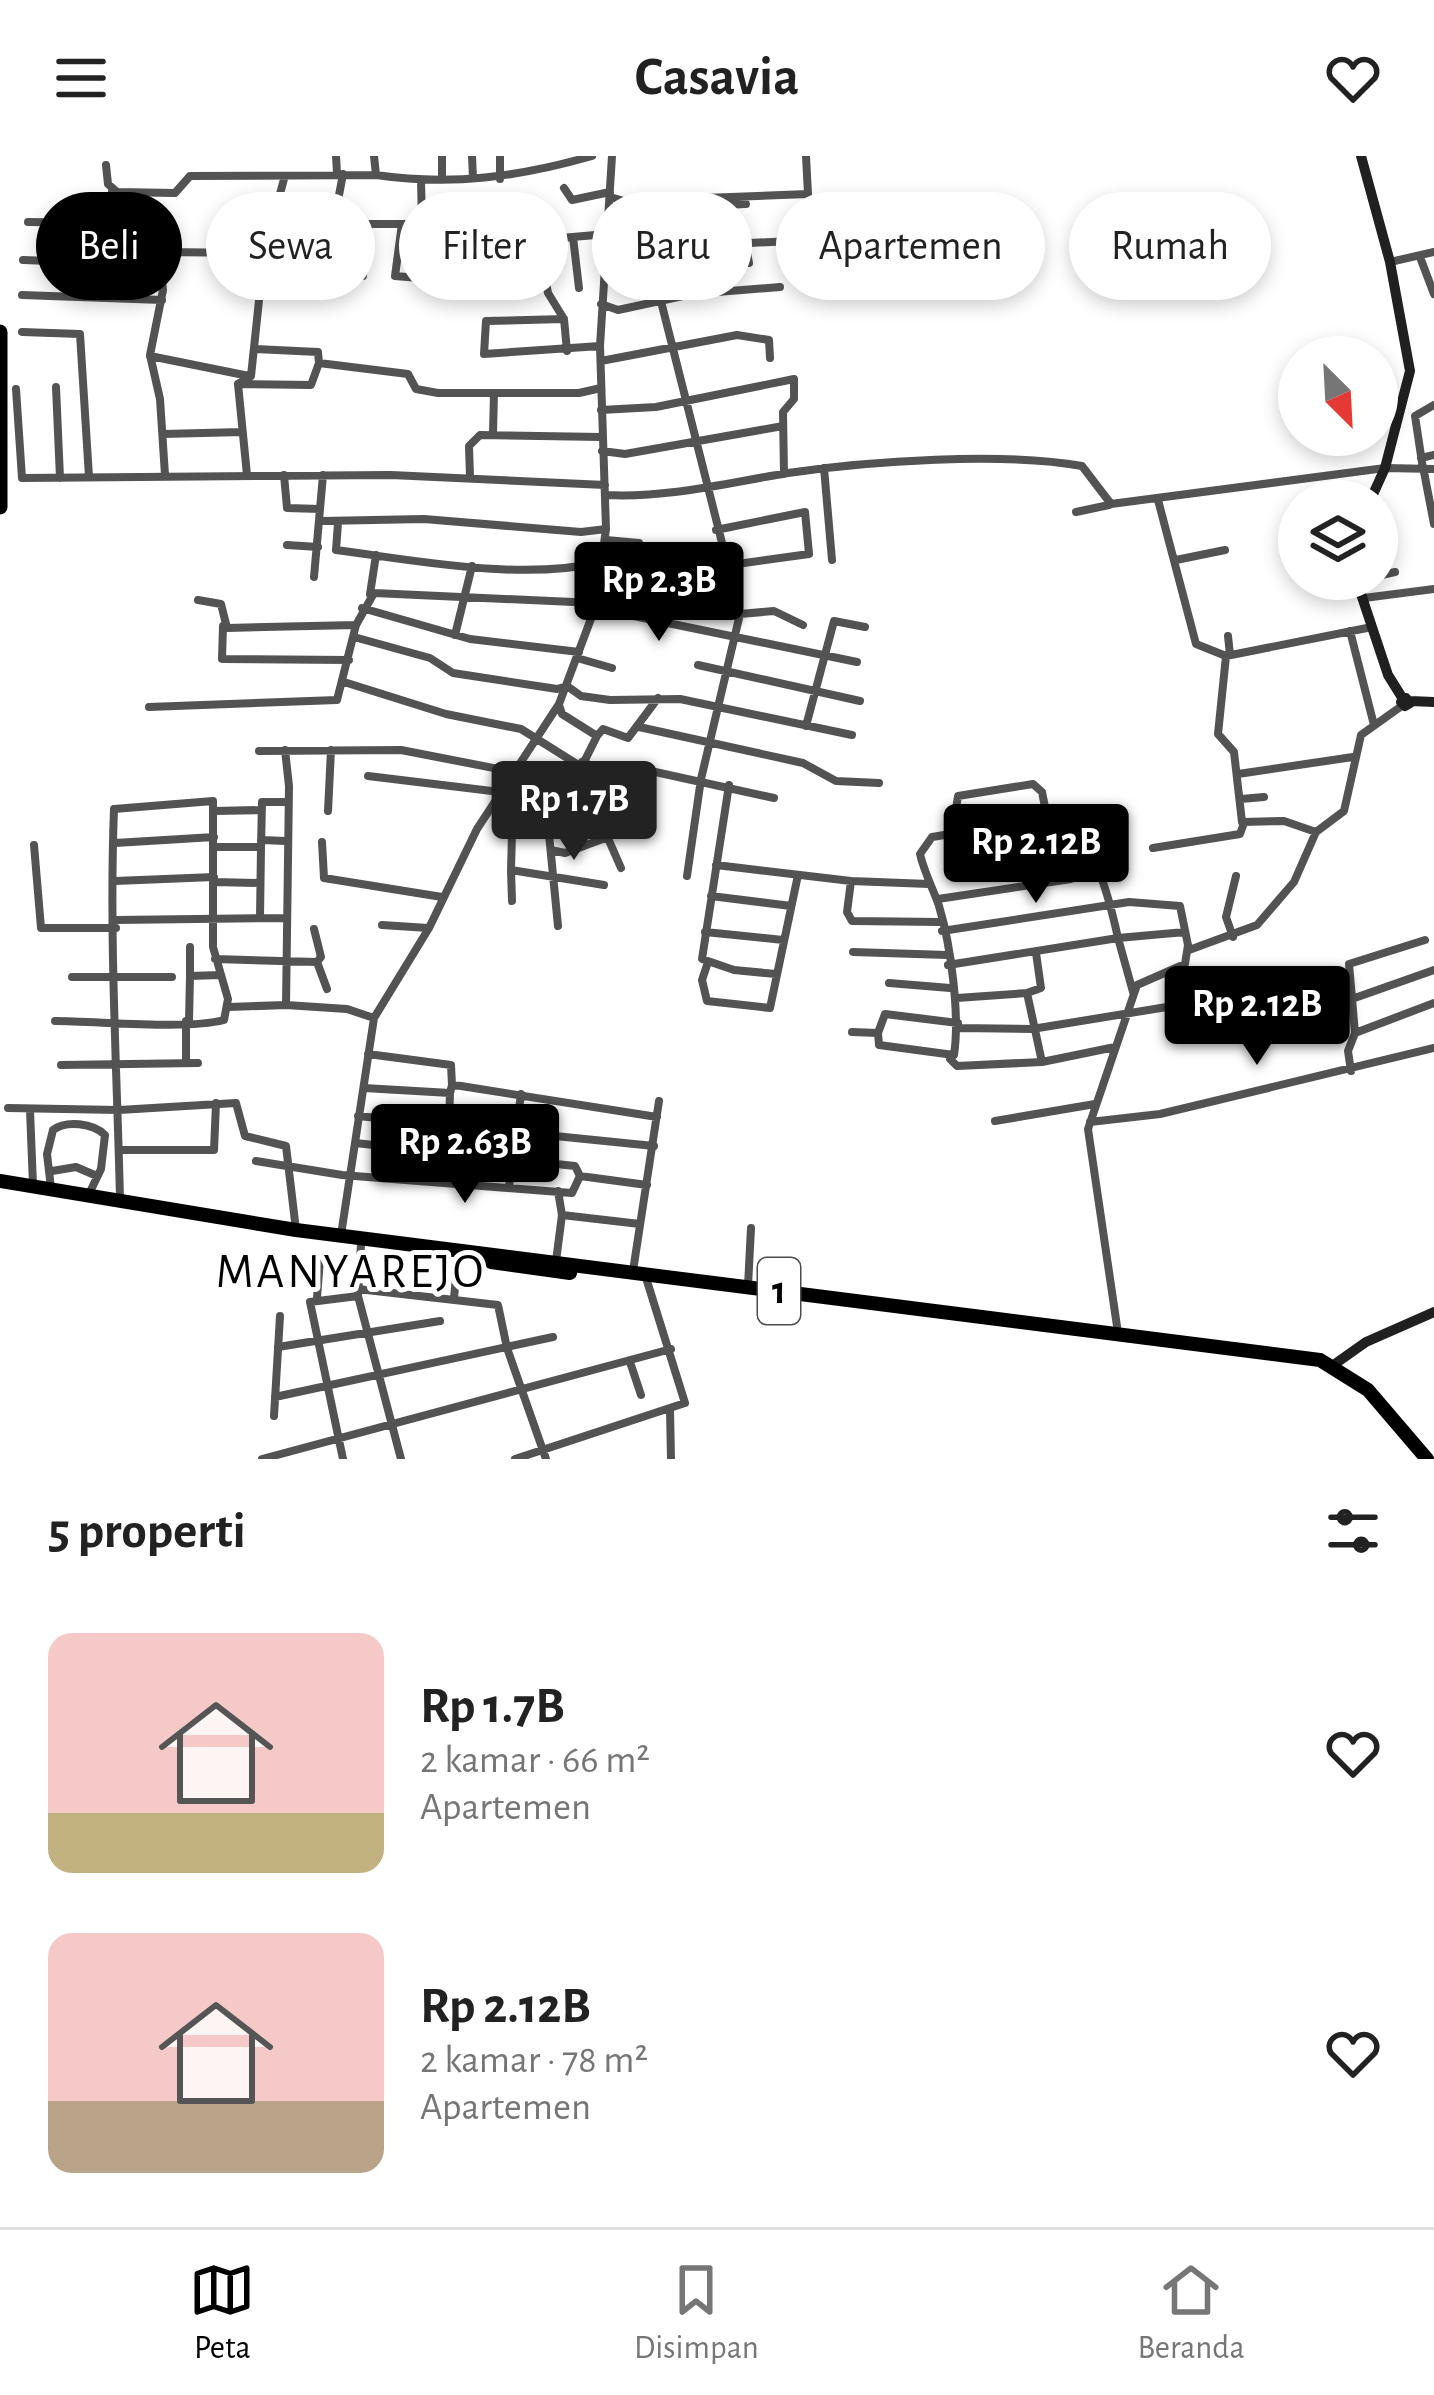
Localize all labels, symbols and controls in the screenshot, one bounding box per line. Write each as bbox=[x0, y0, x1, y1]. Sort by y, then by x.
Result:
icon: menu bbox=[48, 45, 114, 111]
icon: heart bbox=[1320, 45, 1386, 111]
text: Casavia bbox=[635, 51, 799, 105]
chip: Beli bbox=[36, 192, 182, 300]
chip: Sewa bbox=[206, 192, 375, 300]
chip: Filter bbox=[399, 192, 568, 300]
chip: Baru bbox=[592, 192, 752, 300]
chip: Apartemen bbox=[776, 192, 1045, 300]
chip: Rumah bbox=[1069, 192, 1271, 300]
north arrow bbox=[1278, 336, 1398, 456]
map controls bbox=[1278, 336, 1398, 600]
button: layers bbox=[1278, 480, 1398, 600]
pin: Rp 2.3B bbox=[548, 542, 770, 644]
text: Rp 2.3B bbox=[601, 561, 717, 600]
pin: Rp 1.7B bbox=[463, 761, 685, 863]
text: Rp 1.7B bbox=[519, 780, 629, 819]
pin: Rp 2.12B bbox=[912, 804, 1160, 906]
text: Rp 2.12B bbox=[971, 823, 1101, 862]
pin: Rp 2.12B bbox=[1133, 966, 1381, 1068]
text: Rp 2.12B bbox=[1192, 985, 1322, 1024]
pin: Rp 2.63B bbox=[341, 1104, 589, 1206]
text: Rp 2.63B bbox=[398, 1123, 532, 1162]
district label: MANYAREJO bbox=[216, 1249, 486, 1297]
road number: 1 bbox=[758, 1258, 800, 1324]
icon: filters bbox=[1320, 1498, 1386, 1564]
text: 5 properti bbox=[48, 1506, 246, 1557]
icon: home bbox=[144, 1681, 288, 1825]
text: Rp 1.7B bbox=[420, 1681, 565, 1732]
icon: heart bbox=[1320, 1720, 1386, 1786]
text: 2 kamar · 66 m² bbox=[420, 1741, 650, 1780]
text: Apartemen bbox=[420, 1788, 591, 1827]
icon: home bbox=[144, 1981, 288, 2125]
text: Rp 2.12B bbox=[420, 1981, 591, 2032]
icon: heart bbox=[1320, 2020, 1386, 2086]
text: 2 kamar · 78 m² bbox=[420, 2041, 648, 2080]
text: Apartemen bbox=[420, 2088, 591, 2127]
tab: Peta bbox=[189, 2257, 255, 2369]
tab: Disimpan bbox=[634, 2257, 759, 2369]
tab: Beranda bbox=[1137, 2257, 1245, 2369]

